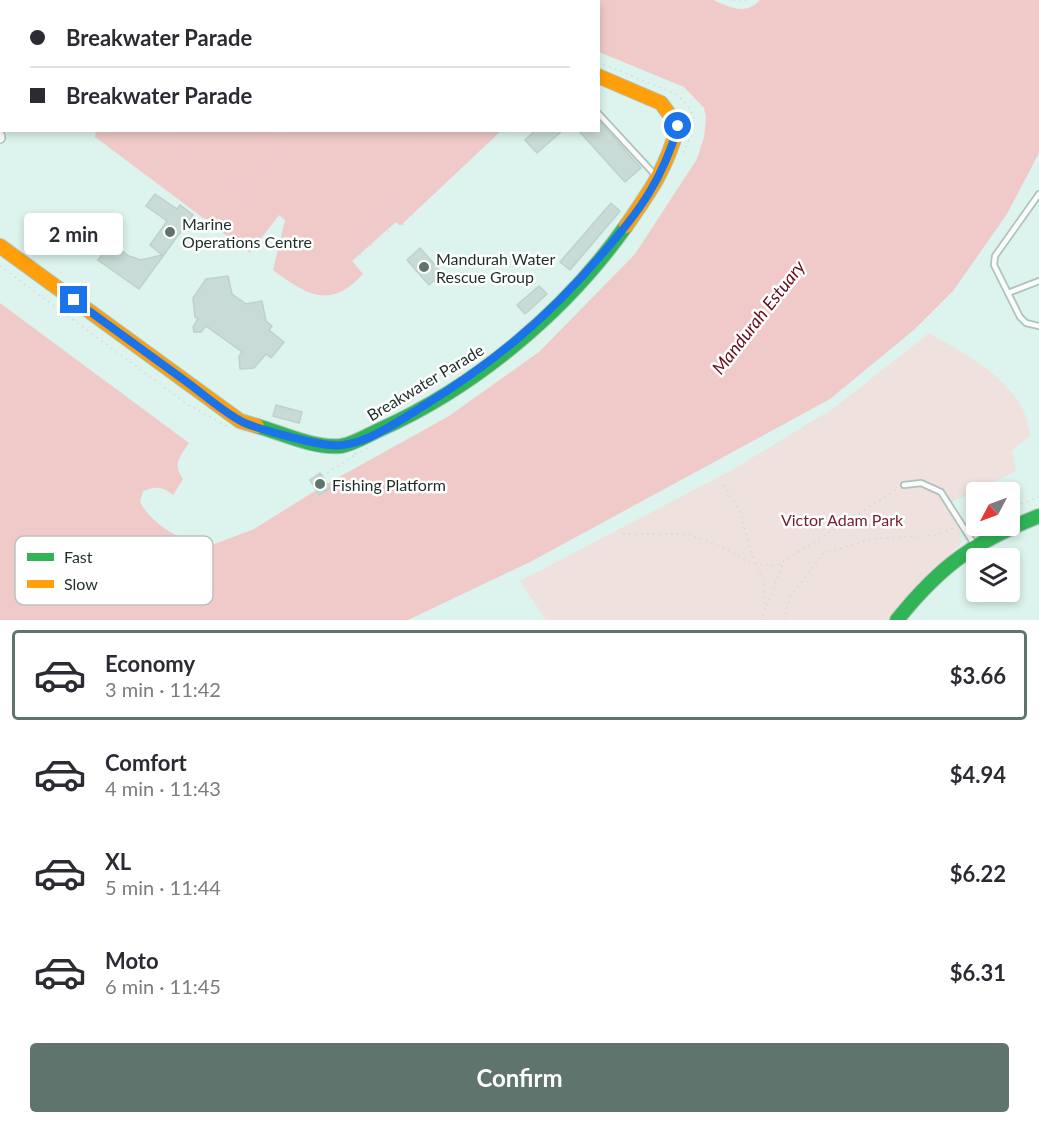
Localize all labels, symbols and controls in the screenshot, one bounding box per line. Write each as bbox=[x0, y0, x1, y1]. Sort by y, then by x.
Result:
text: Breakwater Parade bbox=[66, 24, 252, 51]
text: Breakwater Parade bbox=[66, 82, 252, 109]
route start bbox=[664, 112, 691, 139]
callout: 2 min bbox=[25, 213, 124, 255]
place label: Marine Operations Centre bbox=[182, 214, 312, 251]
text: 2 min bbox=[49, 222, 98, 246]
marker: Marine Operations Centre bbox=[163, 225, 177, 239]
place label: Mandurah Water Rescue Group bbox=[436, 249, 555, 286]
water label: Mandurah Estuary bbox=[707, 255, 809, 378]
marker: Mandurah Water Rescue Group bbox=[417, 260, 431, 274]
route end bbox=[60, 286, 87, 313]
street label: Breakwater Parade bbox=[363, 340, 487, 424]
place label: Fishing Platform bbox=[332, 475, 446, 494]
marker: Fishing Platform bbox=[313, 477, 327, 491]
north arrow bbox=[966, 482, 1020, 536]
map controls bbox=[966, 482, 1020, 602]
park label: Victor Adam Park bbox=[781, 510, 904, 529]
legend bbox=[15, 536, 213, 605]
text: Fast bbox=[64, 547, 93, 566]
button: layers bbox=[966, 548, 1020, 602]
text: Slow bbox=[64, 574, 98, 593]
icon: car bbox=[33, 648, 87, 702]
text: Economy bbox=[105, 650, 195, 677]
text: $3.66 bbox=[950, 662, 1006, 689]
text: 3 min · 11:42 bbox=[105, 677, 221, 701]
icon: car bbox=[33, 747, 87, 801]
text: Comfort bbox=[105, 749, 187, 776]
text: $4.94 bbox=[950, 761, 1006, 788]
text: 4 min · 11:43 bbox=[105, 776, 221, 800]
icon: car bbox=[33, 846, 87, 900]
text: XL bbox=[105, 848, 131, 875]
text: $6.22 bbox=[950, 860, 1006, 887]
text: 5 min · 11:44 bbox=[105, 875, 221, 899]
icon: car bbox=[33, 945, 87, 999]
text: Moto bbox=[105, 947, 159, 974]
text: $6.31 bbox=[950, 959, 1006, 986]
text: 6 min · 11:45 bbox=[105, 974, 221, 998]
button: Confirm bbox=[30, 1043, 1009, 1112]

